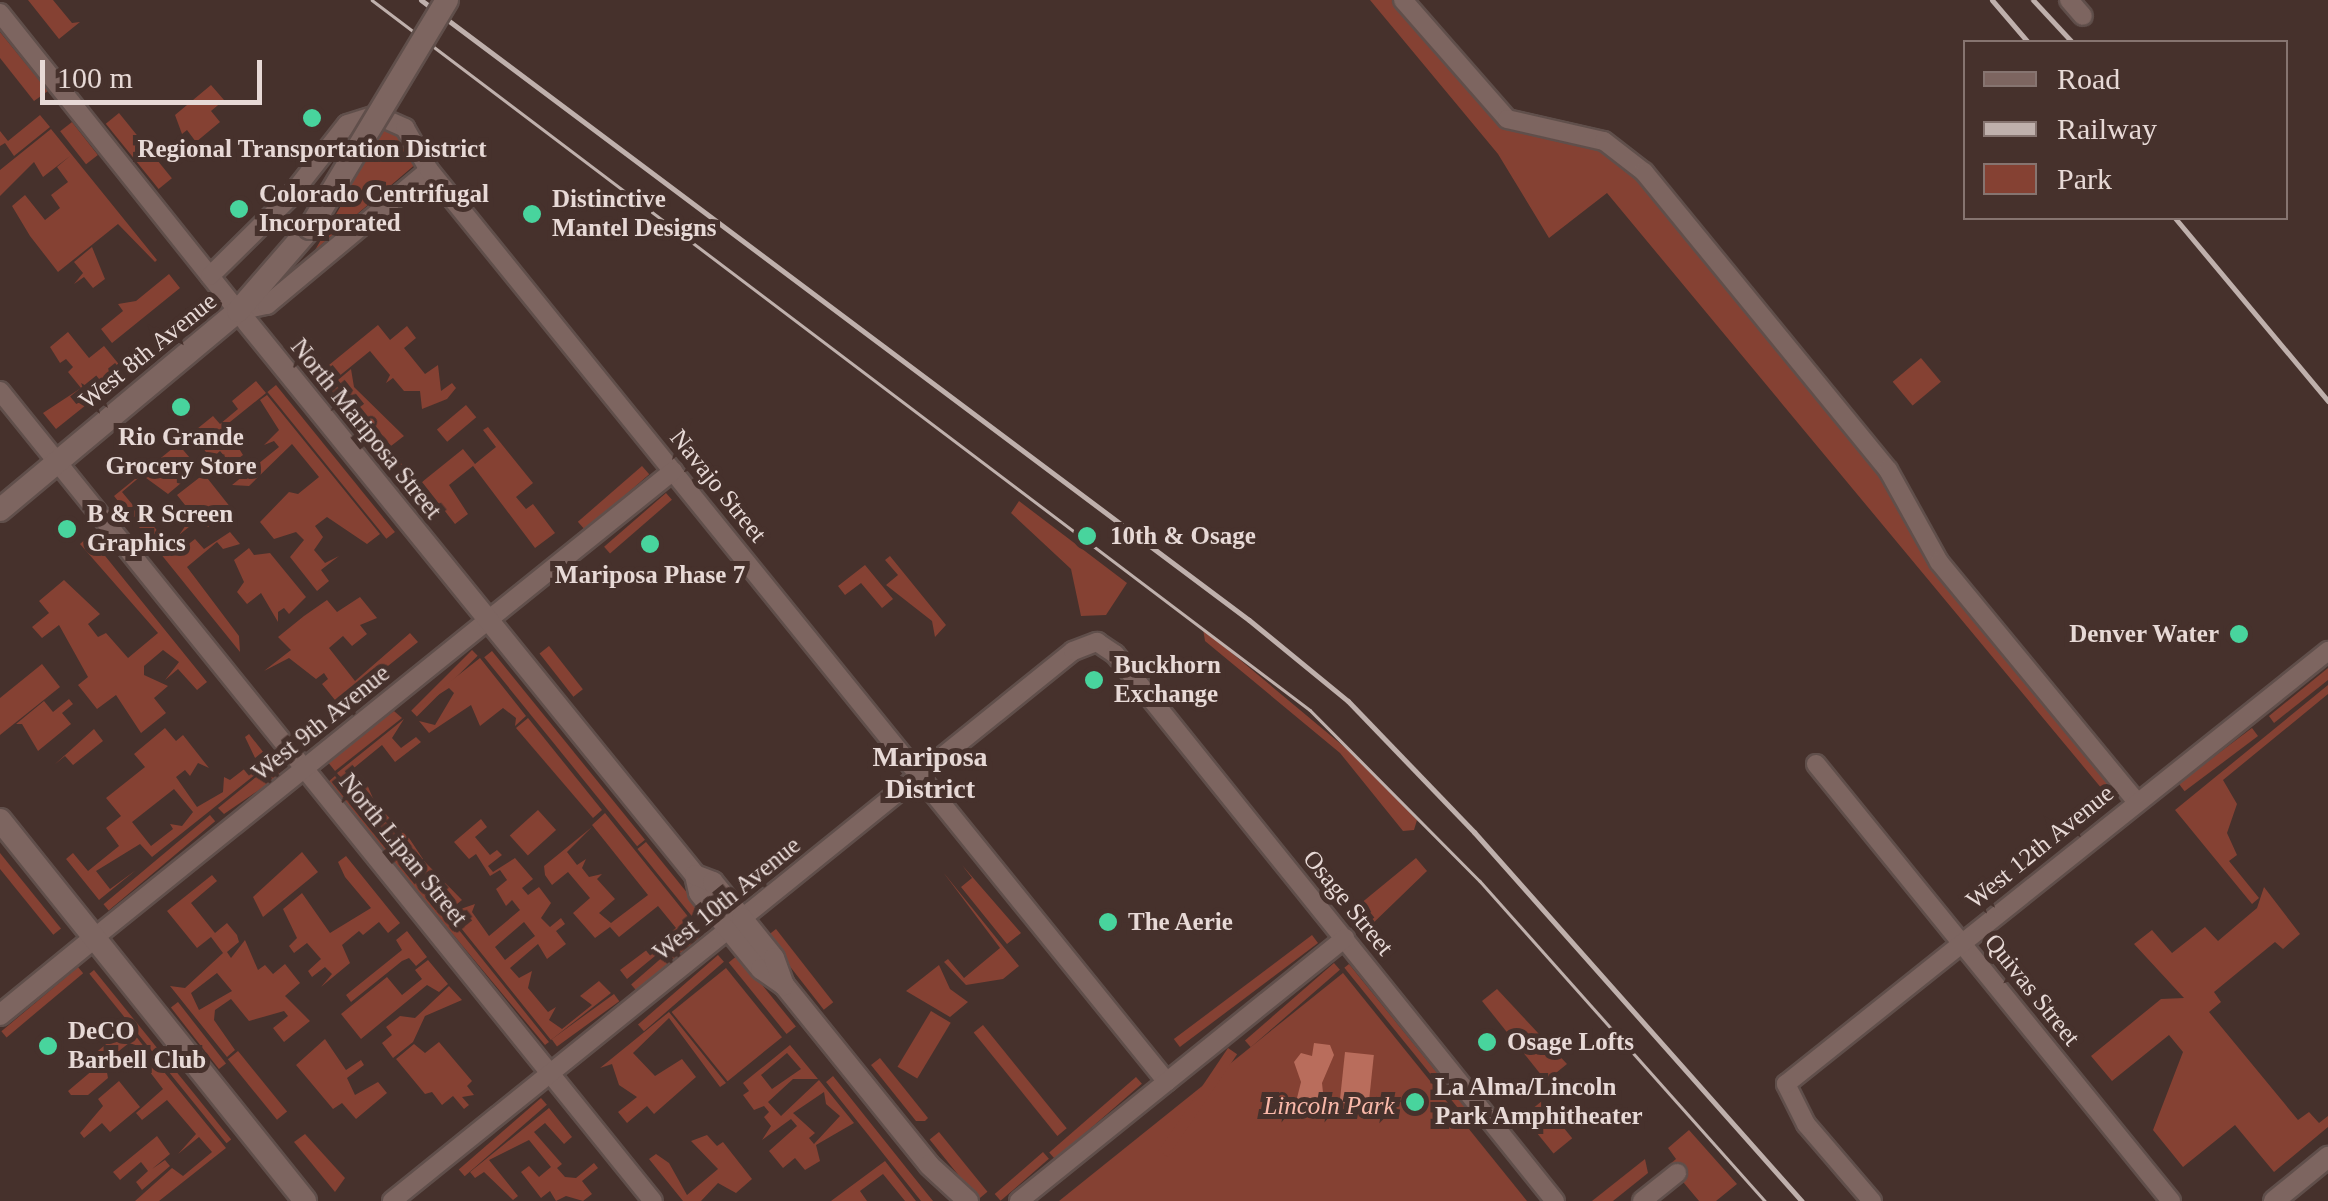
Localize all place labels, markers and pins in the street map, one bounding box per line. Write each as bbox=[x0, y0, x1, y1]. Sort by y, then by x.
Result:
marker: Regional Transportation District bbox=[301, 107, 323, 129]
place label: Regional Transportation District bbox=[137, 134, 487, 164]
place label: Colorado Centrifugal Incorporated bbox=[259, 180, 489, 239]
place label: Distinctive Mantel Designs bbox=[552, 185, 717, 244]
marker: Colorado Centrifugal Incorporated bbox=[228, 198, 250, 220]
marker: Distinctive Mantel Designs bbox=[521, 203, 543, 225]
marker: Rio Grande Grocery Store bbox=[170, 396, 192, 418]
place label: Rio Grande Grocery Store bbox=[105, 423, 257, 482]
place label: B & R Screen Graphics bbox=[87, 500, 233, 559]
marker: B & R Screen Graphics bbox=[56, 518, 78, 540]
place label: 10th & Osage bbox=[1110, 521, 1256, 551]
marker: 10th & Osage bbox=[1074, 523, 1100, 549]
marker: Mariposa Phase 7 bbox=[639, 533, 661, 555]
place label: Mariposa Phase 7 bbox=[555, 560, 745, 590]
place label: Denver Water bbox=[2068, 619, 2219, 649]
marker: Denver Water bbox=[2228, 623, 2250, 645]
place label: Buckhorn Exchange bbox=[1114, 651, 1221, 710]
marker: Buckhorn Exchange bbox=[1083, 669, 1105, 691]
place label: The Aerie bbox=[1128, 907, 1234, 937]
marker: The Aerie bbox=[1097, 911, 1119, 933]
place label: DeCO Barbell Club bbox=[68, 1017, 206, 1076]
place label: Osage Lofts bbox=[1507, 1027, 1634, 1057]
marker: Osage Lofts bbox=[1476, 1031, 1498, 1053]
marker: DeCO Barbell Club bbox=[37, 1035, 59, 1057]
place label: La Alma/Lincoln Park Amphitheater bbox=[1435, 1073, 1644, 1132]
marker: La Alma/Lincoln Park Amphitheater bbox=[1404, 1091, 1426, 1113]

